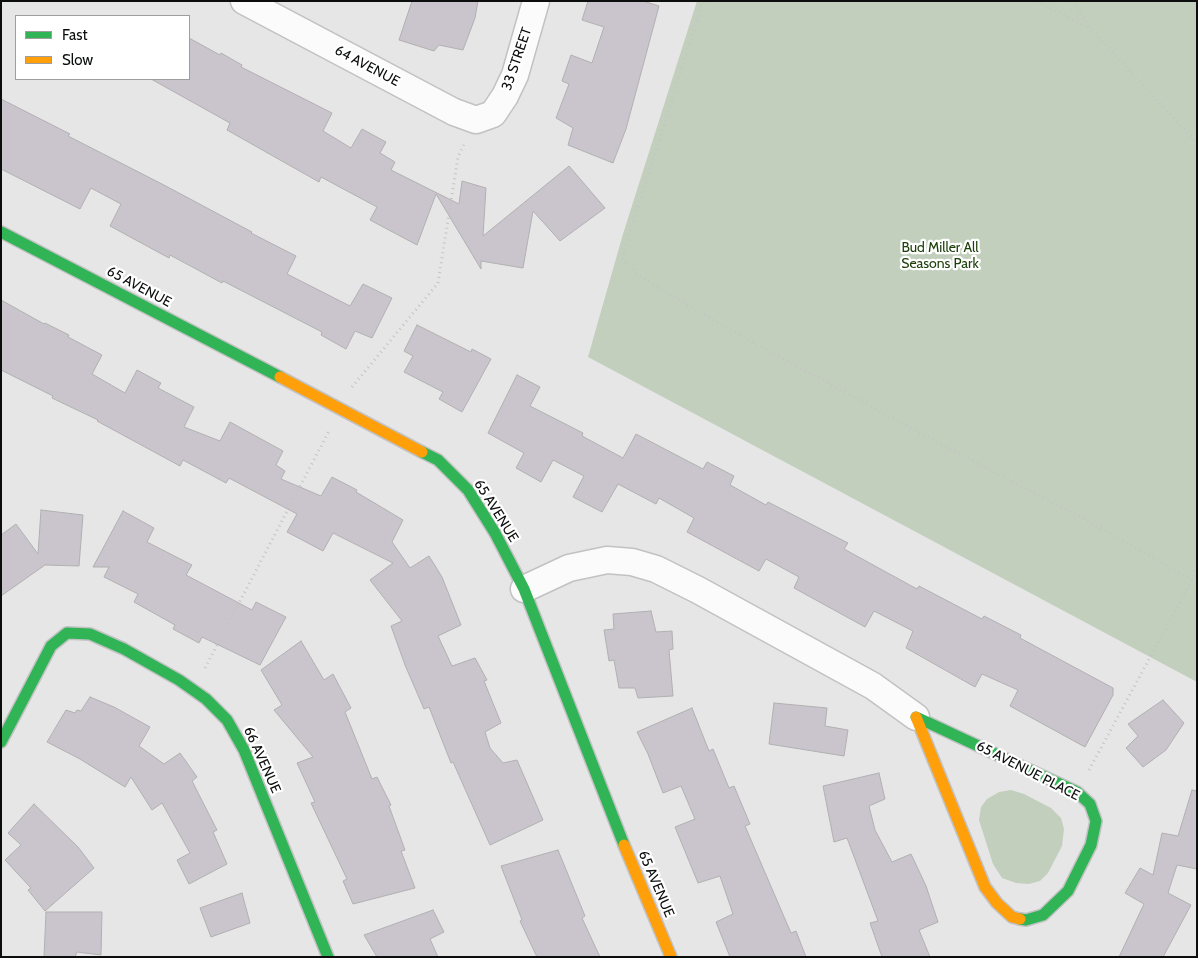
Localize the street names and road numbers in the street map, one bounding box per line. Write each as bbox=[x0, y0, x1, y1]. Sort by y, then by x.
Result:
street label: 33 STREET bbox=[498, 25, 536, 93]
street label: 64 AVENUE bbox=[332, 42, 402, 90]
street label: 65 AVENUE bbox=[104, 263, 174, 311]
street label: 65 AVENUE bbox=[470, 477, 522, 545]
street label: 66 AVENUE bbox=[240, 724, 284, 796]
street label: 65 AVENUE PLACE bbox=[974, 738, 1082, 804]
street label: 65 AVENUE bbox=[634, 848, 678, 920]

